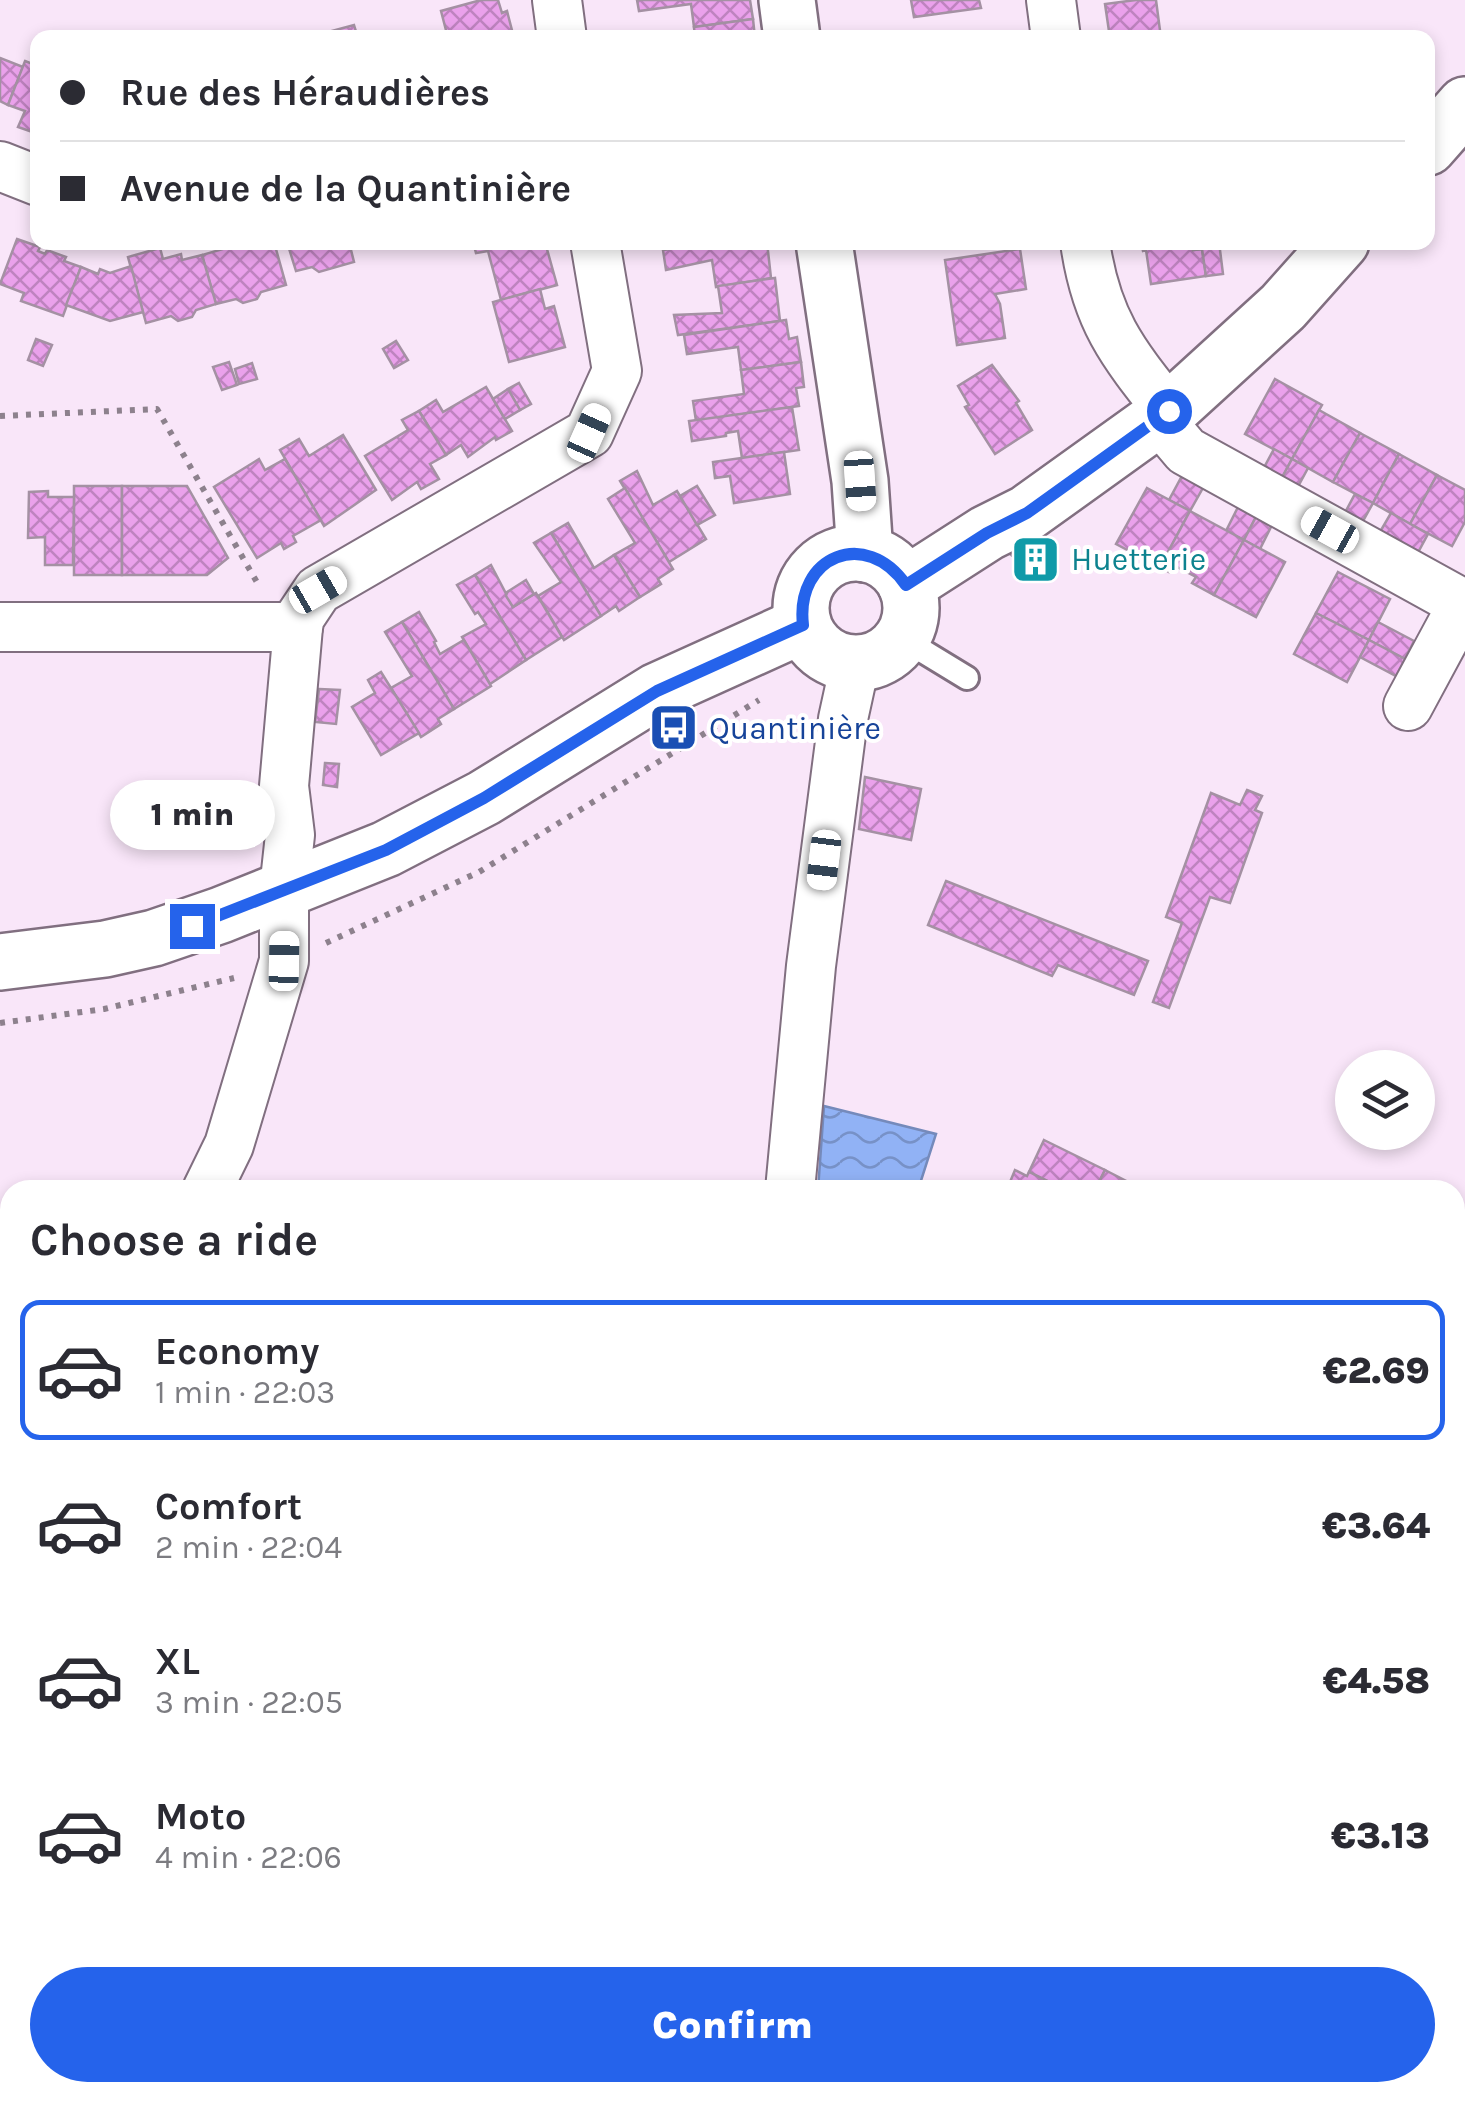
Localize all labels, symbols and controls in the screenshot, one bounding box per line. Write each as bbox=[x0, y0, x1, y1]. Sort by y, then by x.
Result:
text: Rue des Héraudières bbox=[120, 70, 490, 115]
text: Avenue de la Quantinière bbox=[120, 166, 571, 211]
route start bbox=[1147, 389, 1192, 434]
car bbox=[563, 399, 615, 467]
car bbox=[843, 450, 877, 512]
car bbox=[1296, 502, 1364, 558]
building icon: Huetterie bbox=[1010, 533, 1062, 585]
place label: Huetterie bbox=[1071, 541, 1206, 578]
car bbox=[285, 562, 351, 618]
bus stop icon: Quantinière bbox=[648, 702, 700, 754]
place label: Quantinière bbox=[709, 710, 881, 747]
callout: 1 min bbox=[110, 781, 274, 851]
text: 1 min bbox=[151, 796, 234, 833]
car bbox=[805, 828, 843, 892]
route end bbox=[170, 904, 215, 949]
car bbox=[268, 931, 300, 991]
map controls bbox=[1335, 1050, 1435, 1150]
button: layers bbox=[1335, 1050, 1435, 1150]
text: Choose a ride bbox=[30, 1214, 318, 1266]
icon: car bbox=[35, 1325, 125, 1415]
text: Economy bbox=[155, 1329, 319, 1374]
text: €2.69 bbox=[1323, 1348, 1430, 1393]
text: 1 min · 22:03 bbox=[155, 1374, 335, 1411]
icon: car bbox=[35, 1480, 125, 1570]
text: Comfort bbox=[155, 1484, 302, 1529]
text: €3.64 bbox=[1322, 1503, 1430, 1548]
text: 2 min · 22:04 bbox=[155, 1529, 342, 1566]
icon: car bbox=[35, 1635, 125, 1725]
text: XL bbox=[155, 1639, 200, 1684]
text: €4.58 bbox=[1323, 1658, 1430, 1703]
text: 3 min · 22:05 bbox=[155, 1684, 343, 1721]
icon: car bbox=[35, 1790, 125, 1880]
text: Moto bbox=[155, 1794, 246, 1839]
text: €3.13 bbox=[1331, 1813, 1430, 1858]
text: 4 min · 22:06 bbox=[155, 1839, 342, 1876]
button: Confirm bbox=[30, 1967, 1435, 2082]

